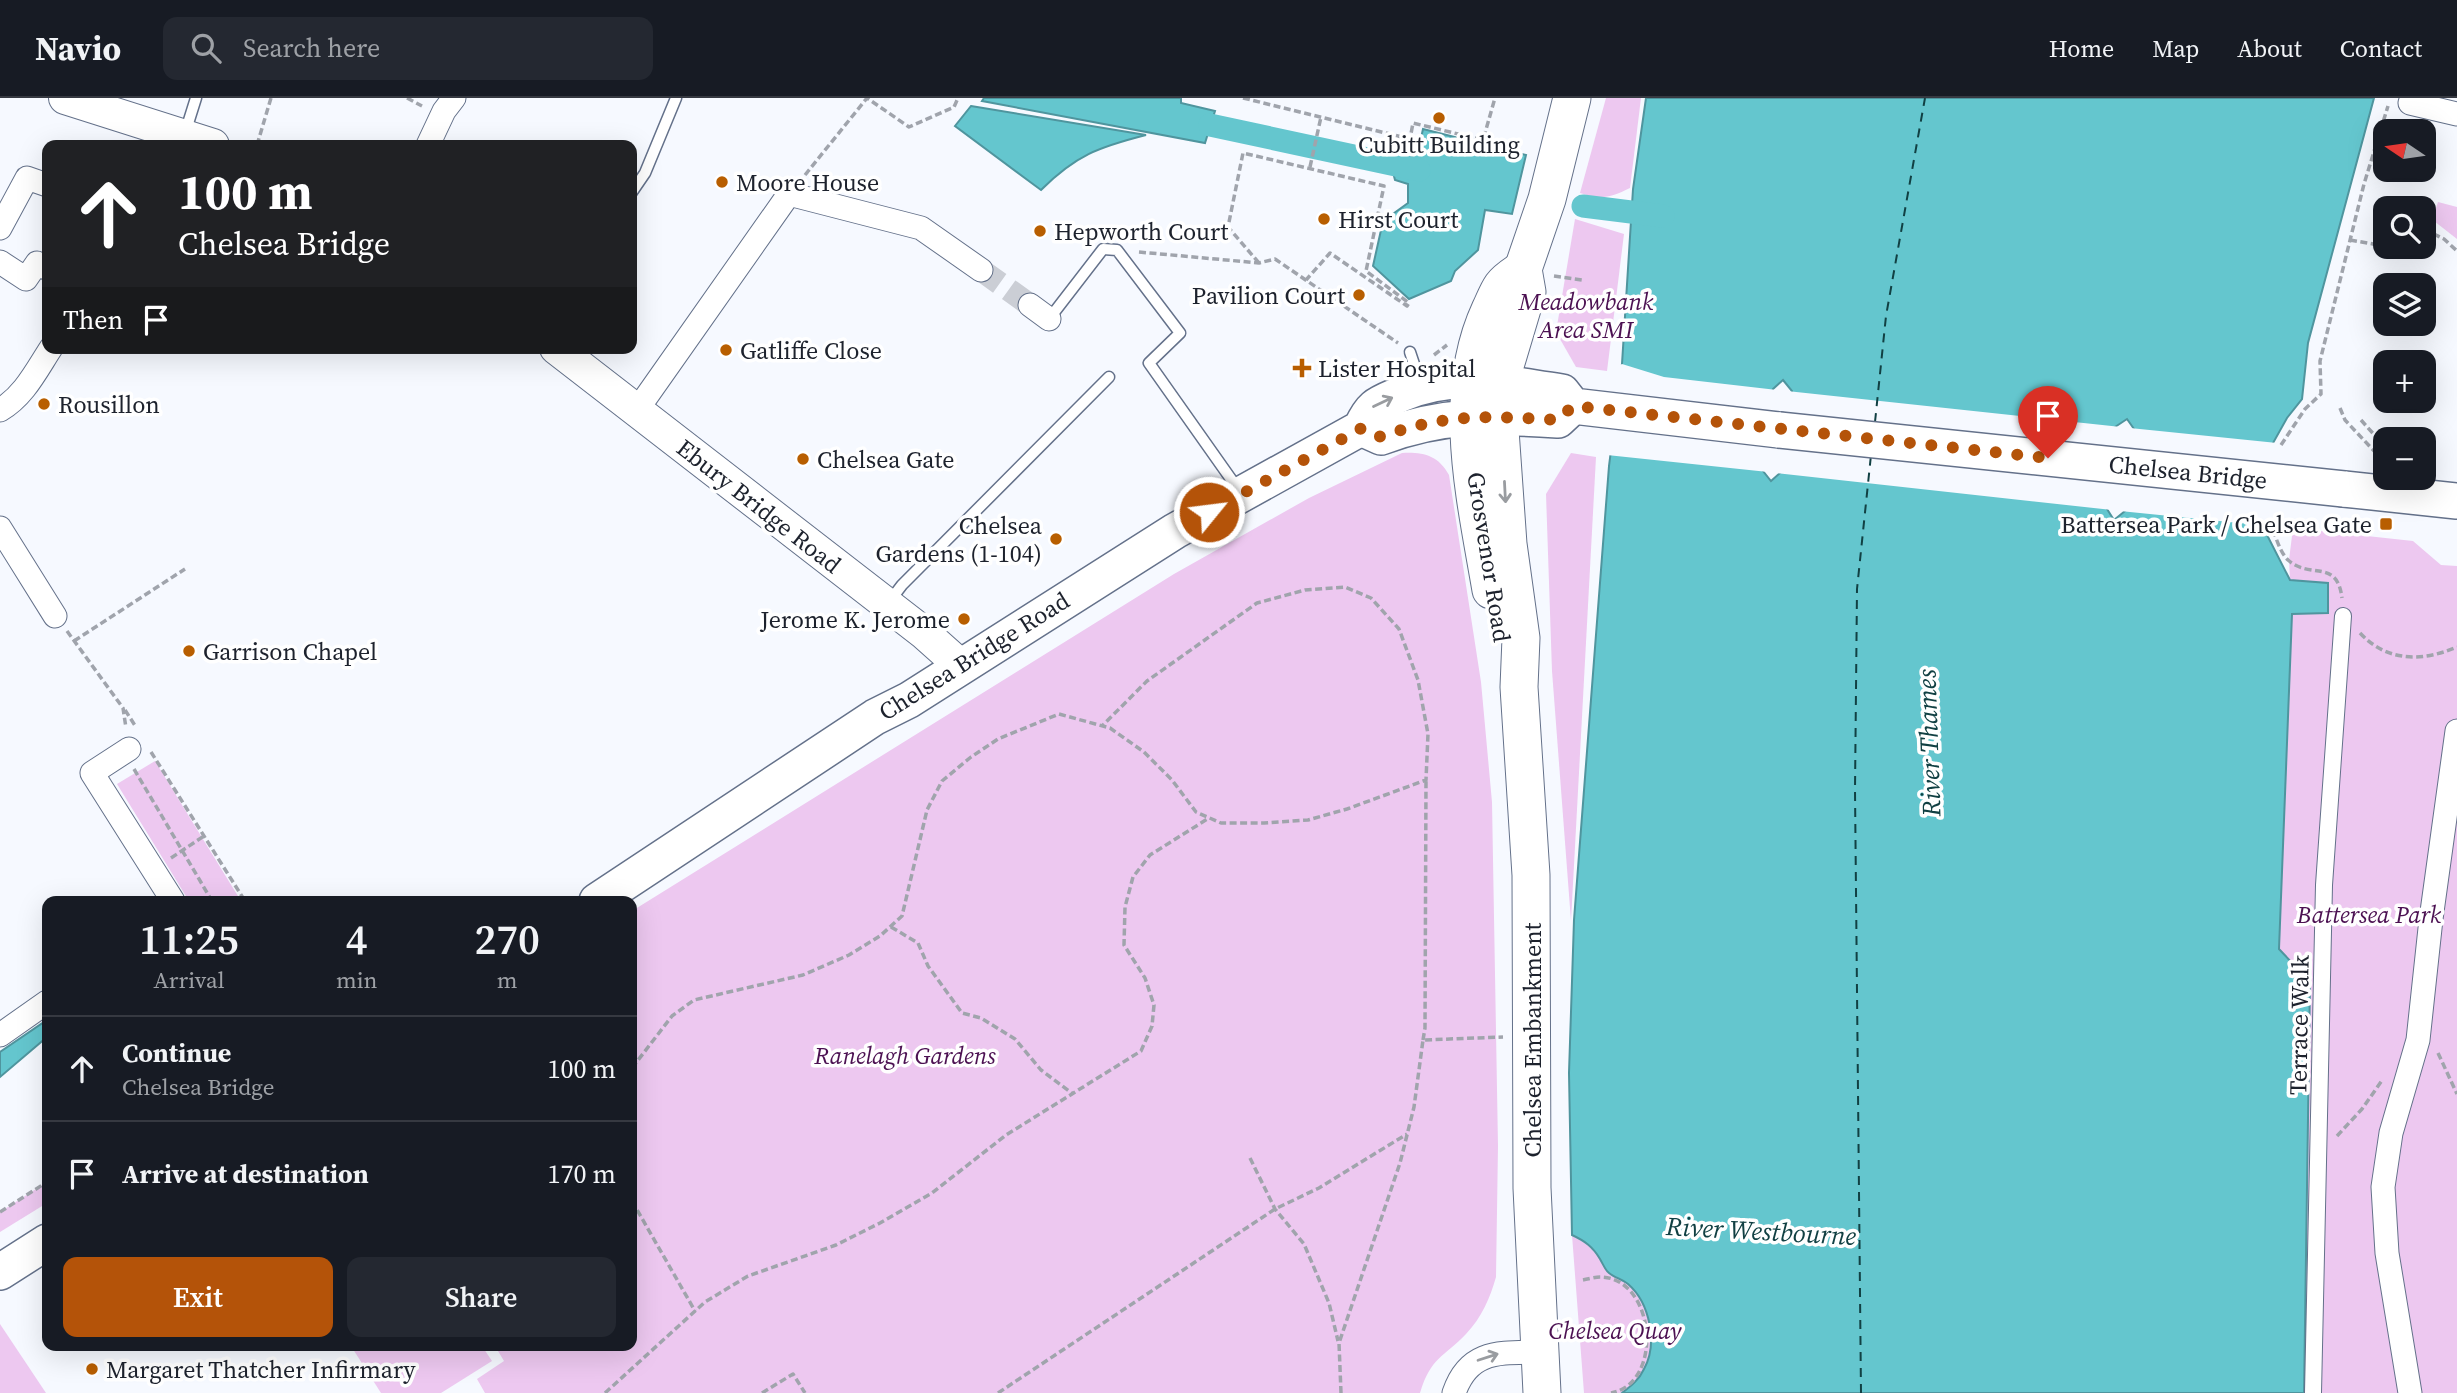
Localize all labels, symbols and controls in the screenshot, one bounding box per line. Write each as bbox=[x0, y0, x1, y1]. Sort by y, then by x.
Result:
search box bbox=[163, 17, 653, 80]
text: Navio bbox=[35, 26, 121, 71]
icon: search bbox=[187, 29, 225, 67]
text: Search here bbox=[243, 30, 380, 66]
text: Home bbox=[2049, 32, 2114, 65]
text: Map bbox=[2152, 32, 2199, 65]
text: About bbox=[2237, 32, 2302, 65]
text: Contact bbox=[2340, 32, 2422, 65]
marker: Cubitt Building bbox=[1431, 110, 1447, 126]
north arrow bbox=[2373, 119, 2436, 182]
map controls bbox=[2373, 119, 2436, 490]
place label: Cubitt Building bbox=[1358, 128, 1520, 161]
text: 100 m bbox=[178, 158, 313, 225]
place label: Moore House bbox=[736, 166, 879, 199]
icon: ahead bbox=[63, 168, 154, 259]
marker: Moore House bbox=[714, 174, 730, 190]
button: search bbox=[2373, 196, 2436, 259]
place label: Hirst Court bbox=[1338, 203, 1458, 236]
marker: Hirst Court bbox=[1316, 211, 1332, 227]
place label: Hepworth Court bbox=[1054, 215, 1229, 248]
text: Chelsea Bridge bbox=[178, 222, 390, 266]
marker: Hepworth Court bbox=[1032, 223, 1048, 239]
button: layers bbox=[2373, 273, 2436, 336]
place label: Pavilion Court bbox=[1192, 279, 1345, 312]
park label: Meadowbank Area SMI bbox=[1518, 285, 1654, 346]
marker: Pavilion Court bbox=[1351, 287, 1367, 303]
icon: arrive bbox=[137, 301, 175, 339]
text: Then bbox=[63, 302, 123, 338]
place label: Gatliffe Close bbox=[740, 334, 882, 367]
marker: Gatliffe Close bbox=[718, 342, 734, 358]
button: + bbox=[2373, 350, 2436, 413]
place label: Lister Hospital bbox=[1318, 352, 1476, 385]
marker: Lister Hospital bbox=[1292, 358, 1312, 378]
pin bbox=[2018, 386, 2078, 458]
place label: Rousillon bbox=[58, 388, 160, 421]
one-way arrow bbox=[1372, 395, 1393, 408]
marker: Rousillon bbox=[36, 396, 52, 412]
icon: arrive bbox=[2029, 397, 2067, 435]
button: − bbox=[2373, 427, 2436, 490]
street label: Ebury Bridge Road bbox=[670, 431, 848, 581]
place label: Chelsea Gate bbox=[817, 443, 955, 476]
street label: Chelsea Bridge bbox=[2107, 447, 2269, 497]
marker: Chelsea Gate bbox=[795, 451, 811, 467]
street label: Grosvenor Road bbox=[1459, 470, 1519, 645]
position arrow bbox=[1172, 475, 1246, 549]
one-way arrow bbox=[1499, 480, 1512, 503]
place label: Battersea Park / Chelsea Gate bbox=[2061, 508, 2372, 541]
place label: Chelsea Gardens (1-104) bbox=[875, 509, 1043, 570]
marker: Battersea Park / Chelsea Gate bbox=[2378, 516, 2394, 532]
marker: Chelsea Gardens (1-104) bbox=[1048, 531, 1064, 547]
street label: Chelsea Bridge Road bbox=[872, 584, 1076, 728]
place label: Jerome K. Jerome bbox=[759, 603, 950, 636]
marker: Jerome K. Jerome bbox=[956, 611, 972, 627]
place label: Garrison Chapel bbox=[203, 635, 377, 668]
marker: Garrison Chapel bbox=[181, 643, 197, 659]
water label: River Thames bbox=[1908, 668, 1950, 818]
park label: Battersea Park bbox=[2296, 898, 2442, 931]
text: 11:25 bbox=[139, 910, 239, 968]
text: 4 bbox=[346, 910, 368, 968]
text: 270 bbox=[474, 910, 540, 968]
street label: Chelsea Embankment bbox=[1516, 922, 1549, 1157]
street label: Terrace Walk bbox=[2281, 954, 2317, 1095]
text: Arrival bbox=[153, 964, 225, 996]
text: min bbox=[336, 964, 377, 996]
text: m bbox=[497, 964, 518, 996]
text: Continue bbox=[122, 1035, 231, 1071]
park label: Ranelagh Gardens bbox=[813, 1039, 996, 1072]
icon: ahead bbox=[63, 1050, 101, 1088]
text: 100 m bbox=[548, 1051, 616, 1087]
text: Chelsea Bridge bbox=[122, 1071, 275, 1103]
icon: arrive bbox=[63, 1155, 101, 1193]
text: Arrive at destination bbox=[122, 1156, 369, 1192]
text: 170 m bbox=[548, 1156, 616, 1192]
water label: River Westbourne bbox=[1664, 1208, 1857, 1254]
button: Exit bbox=[63, 1257, 333, 1337]
button: Share bbox=[347, 1257, 616, 1337]
park label: Chelsea Quay bbox=[1549, 1314, 1682, 1347]
one-way arrow bbox=[1476, 1350, 1498, 1362]
place label: Margaret Thatcher Infirmary bbox=[106, 1353, 416, 1386]
marker: Margaret Thatcher Infirmary bbox=[84, 1361, 100, 1377]

